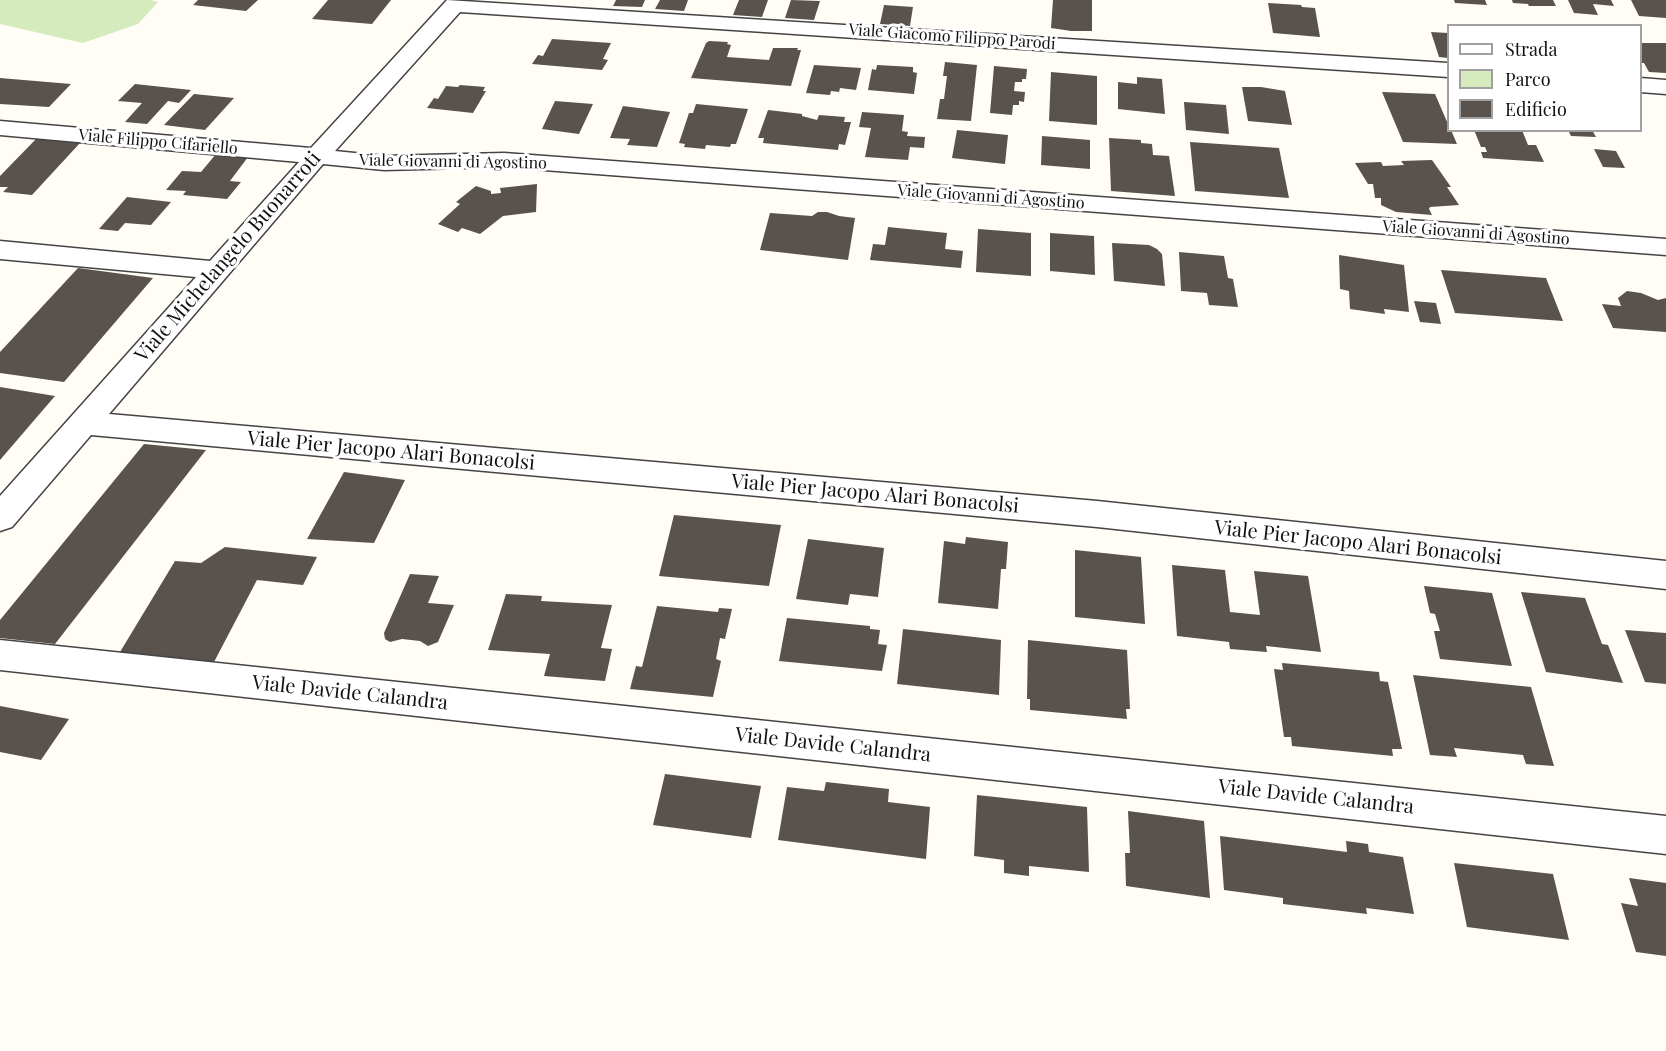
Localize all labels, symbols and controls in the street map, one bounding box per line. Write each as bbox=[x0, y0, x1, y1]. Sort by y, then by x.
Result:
street label: Viale Giacomo Filippo Parodi bbox=[848, 20, 1056, 54]
legend bbox=[1447, 24, 1642, 132]
text: Strada bbox=[1505, 37, 1558, 61]
text: Parco bbox=[1505, 67, 1551, 91]
text: Edificio bbox=[1505, 97, 1567, 121]
street label: Viale Filippo Cifariello bbox=[78, 125, 238, 159]
street label: Viale Michelangelo Buonarroti bbox=[130, 147, 326, 367]
street label: Viale Giovanni di Agostino bbox=[359, 151, 547, 173]
street label: Viale Giovanni di Agostino bbox=[897, 181, 1085, 213]
street label: Viale Giovanni di Agostino bbox=[1382, 217, 1570, 249]
street label: Viale Pier Jacopo Alari Bonacolsi bbox=[246, 426, 536, 476]
street label: Viale Pier Jacopo Alari Bonacolsi bbox=[730, 469, 1020, 519]
street label: Viale Pier Jacopo Alari Bonacolsi bbox=[1213, 516, 1503, 570]
street label: Viale Davide Calandra bbox=[251, 671, 449, 715]
street label: Viale Davide Calandra bbox=[734, 723, 932, 767]
street label: Viale Davide Calandra bbox=[1217, 775, 1415, 819]

